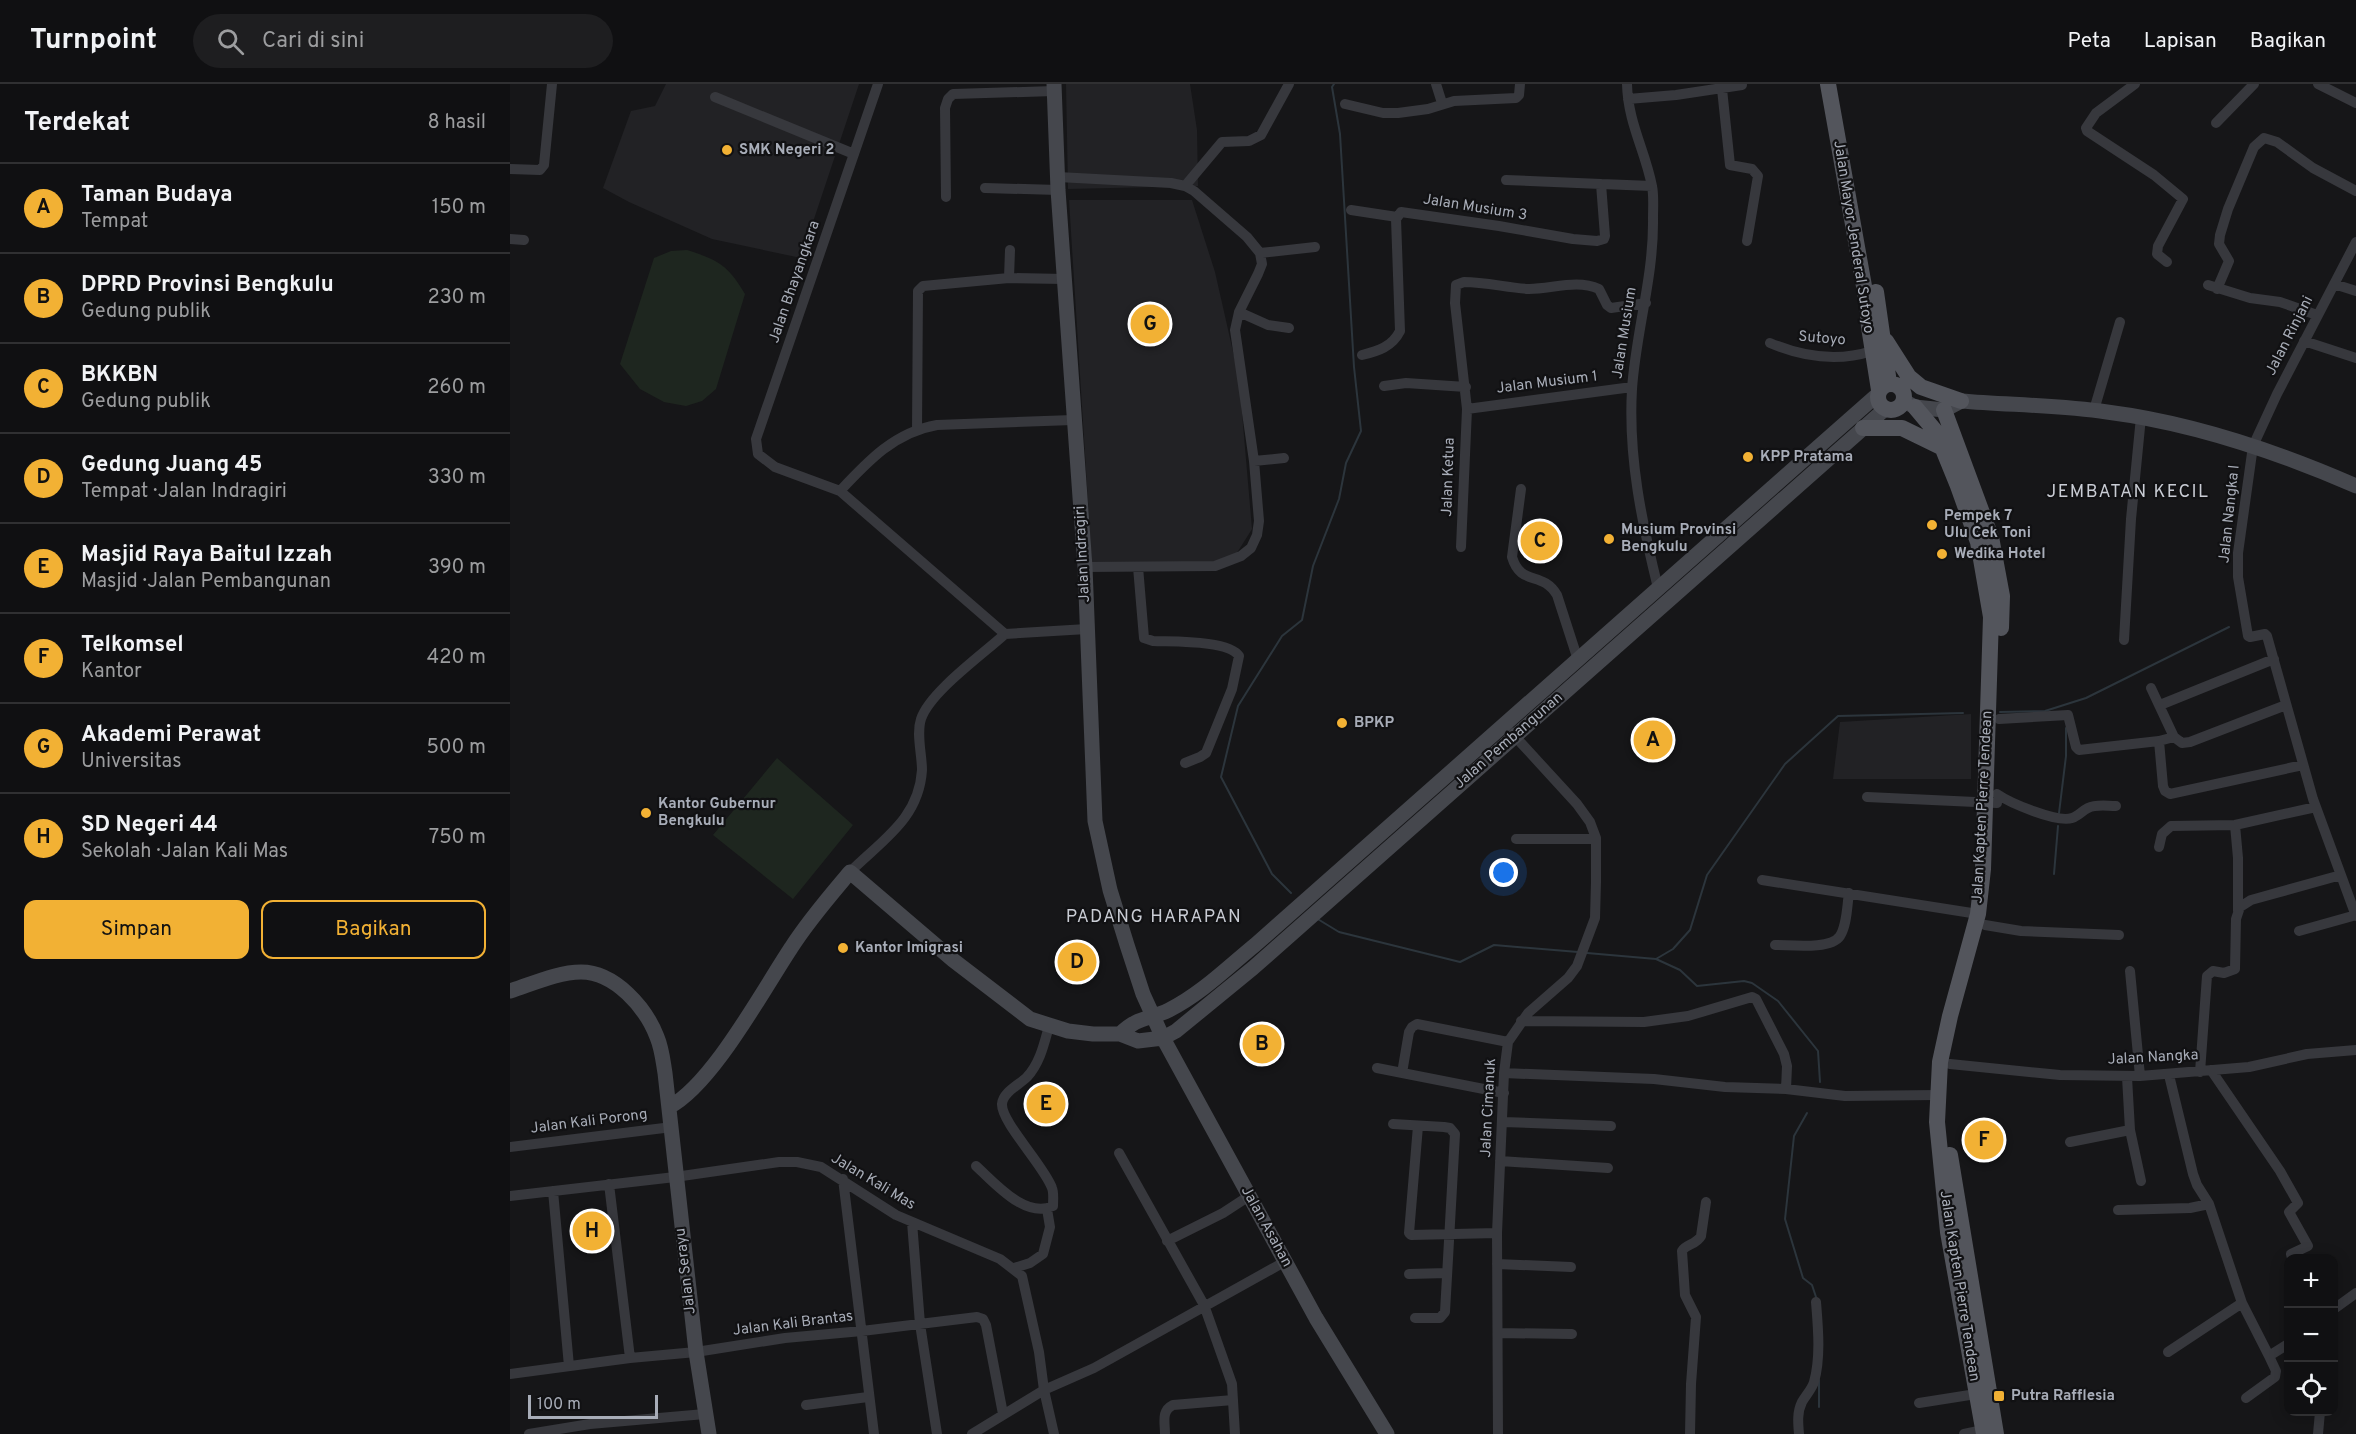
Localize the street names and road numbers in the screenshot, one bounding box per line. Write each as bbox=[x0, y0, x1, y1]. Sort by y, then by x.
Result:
street label: Jalan Mayor Jenderal Sutoyo bbox=[1828, 139, 1878, 335]
street label: Jalan Musium 3 bbox=[1422, 190, 1528, 226]
street label: Jalan Bhayangkara bbox=[765, 218, 825, 346]
street label: Jalan Musium bbox=[1608, 286, 1642, 380]
street label: Jalan Rinjani bbox=[2262, 293, 2318, 379]
street label: Sutoyo bbox=[1798, 327, 1846, 351]
street label: Jalan Musium 1 bbox=[1495, 367, 1599, 399]
street label: Jalan Ketua bbox=[1438, 437, 1460, 517]
street label: Jalan Nangka I bbox=[2215, 464, 2245, 564]
street label: Jalan Indragiri bbox=[1071, 505, 1095, 603]
street label: Jalan Pembangunan bbox=[1451, 689, 1567, 793]
street label: Jalan Kapten Pierre Tendean bbox=[1968, 710, 1998, 904]
street label: Jalan Nangka bbox=[2107, 1046, 2199, 1070]
street label: Jalan Cimanuk bbox=[1477, 1058, 1501, 1158]
street label: Jalan Kali Porong bbox=[529, 1105, 649, 1139]
street label: Jalan Kali Mas bbox=[827, 1149, 919, 1215]
street label: Jalan Asahan bbox=[1236, 1183, 1296, 1271]
street label: Jalan Kapten Pierre Tendean bbox=[1935, 1189, 1983, 1383]
street label: Jalan Serayu bbox=[671, 1227, 701, 1315]
street label: Jalan Kali Brantas bbox=[732, 1307, 854, 1341]

